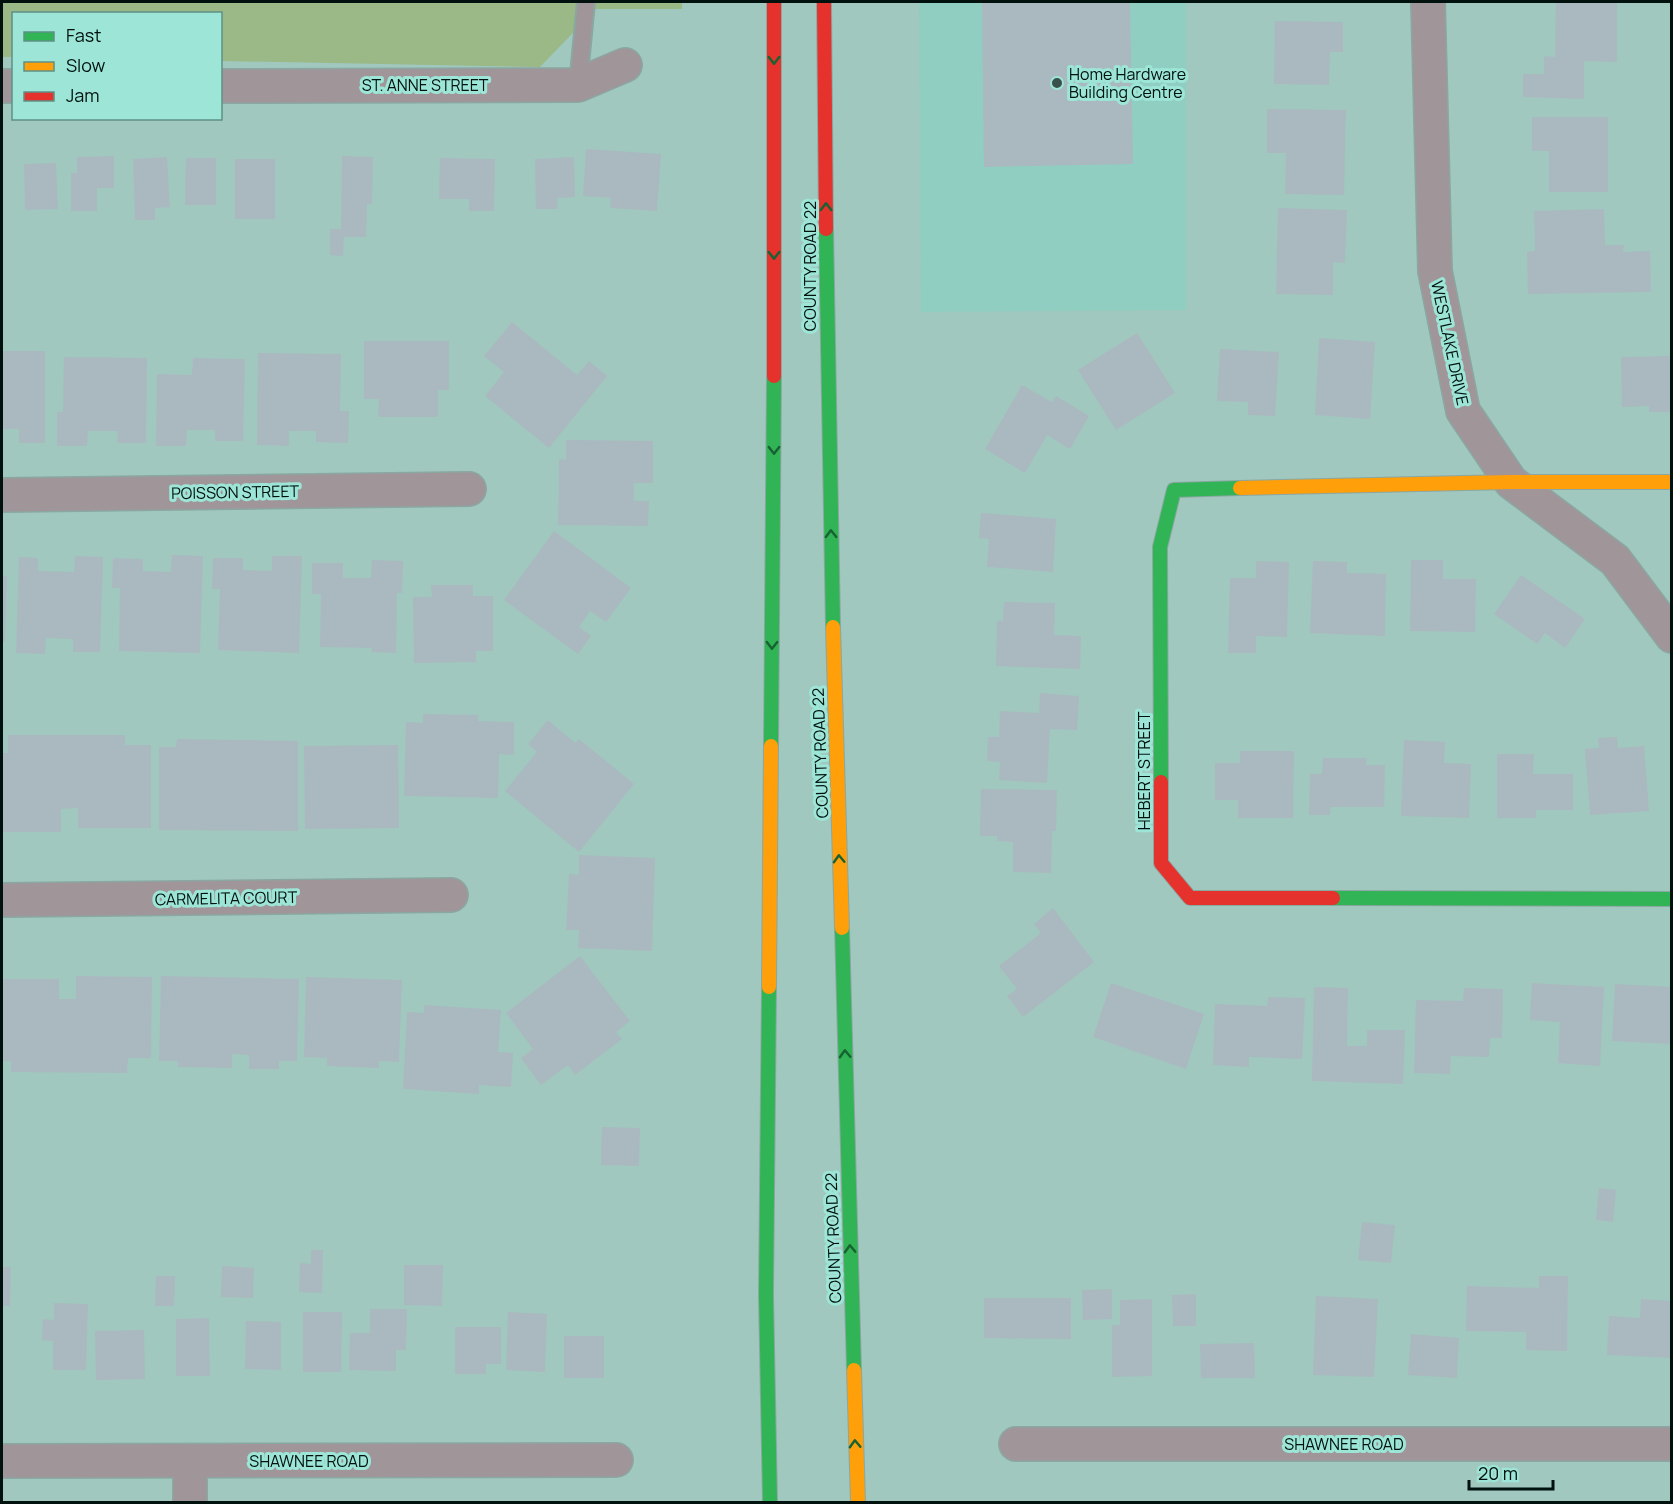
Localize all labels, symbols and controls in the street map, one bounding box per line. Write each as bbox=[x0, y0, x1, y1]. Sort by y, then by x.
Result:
legend bbox=[12, 12, 222, 120]
text: Fast bbox=[66, 23, 101, 47]
text: Slow bbox=[66, 53, 106, 77]
one-way arrow bbox=[768, 55, 780, 64]
place label: Home Hardware Building Centre bbox=[1069, 63, 1186, 103]
street label: ST. ANNE STREET bbox=[362, 74, 489, 96]
marker: Home Hardware Building Centre bbox=[1050, 76, 1064, 90]
text: Jam bbox=[66, 83, 100, 107]
street label: COUNTY ROAD 22 bbox=[799, 201, 821, 331]
one-way arrow bbox=[820, 203, 832, 212]
one-way arrow bbox=[768, 250, 780, 259]
street label: WESTLAKE DRIVE bbox=[1426, 279, 1474, 407]
one-way arrow bbox=[768, 445, 780, 454]
street label: POISSON STREET bbox=[171, 480, 300, 504]
one-way arrow bbox=[825, 530, 837, 539]
one-way arrow bbox=[766, 640, 778, 649]
street label: COUNTY ROAD 22 bbox=[807, 687, 833, 819]
street label: HEBERT STREET bbox=[1133, 711, 1155, 830]
one-way arrow bbox=[833, 855, 846, 864]
street label: CARMELITA COURT bbox=[155, 886, 298, 910]
one-way arrow bbox=[838, 1050, 851, 1059]
street label: COUNTY ROAD 22 bbox=[820, 1172, 846, 1304]
one-way arrow bbox=[844, 1245, 856, 1254]
street label: SHAWNEE ROAD bbox=[1284, 1433, 1404, 1455]
one-way arrow bbox=[849, 1440, 862, 1449]
street label: SHAWNEE ROAD bbox=[249, 1450, 369, 1472]
scale bar bbox=[1469, 1453, 1553, 1491]
text: 20 m bbox=[1478, 1461, 1518, 1485]

